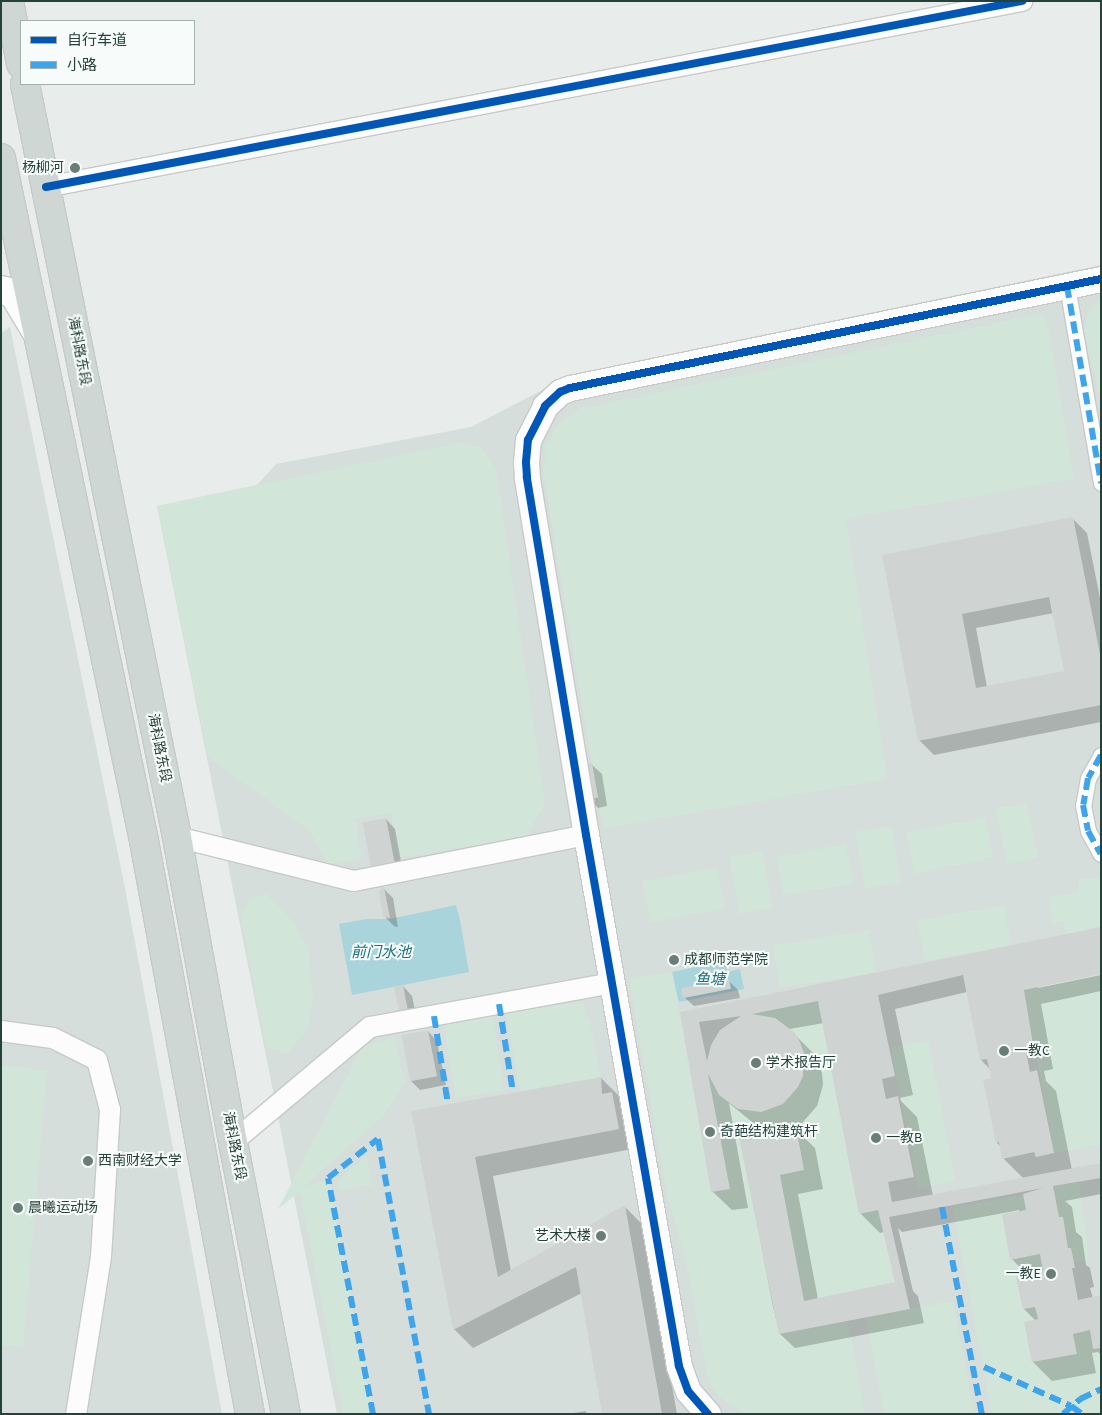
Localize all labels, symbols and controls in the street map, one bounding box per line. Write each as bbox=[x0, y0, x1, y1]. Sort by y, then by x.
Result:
legend bbox=[20, 20, 195, 85]
text: 自行车道 bbox=[67, 30, 127, 51]
text: 小路 bbox=[67, 55, 97, 76]
place label: 杨柳河 bbox=[22, 160, 64, 176]
marker: 杨柳河 bbox=[68, 161, 82, 175]
street label: 海科路东段 bbox=[64, 315, 94, 387]
street label: 海科路东段 bbox=[144, 712, 174, 784]
water label: 前门水池 bbox=[351, 944, 411, 962]
place label: 成都师范学院 bbox=[684, 952, 768, 968]
marker: 成都师范学院 bbox=[668, 954, 680, 966]
water label: 鱼塘 bbox=[695, 971, 725, 989]
place label: 一教C bbox=[1014, 1043, 1050, 1059]
marker: 一教C bbox=[998, 1045, 1010, 1057]
place label: 学术报告厅 bbox=[766, 1055, 836, 1071]
marker: 学术报告厅 bbox=[750, 1057, 762, 1069]
street label: 海科路东段 bbox=[219, 1110, 249, 1182]
place label: 奇葩结构建筑杆 bbox=[720, 1124, 818, 1140]
marker: 奇葩结构建筑杆 bbox=[704, 1126, 716, 1138]
place label: 一教B bbox=[886, 1130, 922, 1146]
marker: 一教B bbox=[870, 1132, 882, 1144]
place label: 西南财经大学 bbox=[98, 1153, 182, 1169]
marker: 西南财经大学 bbox=[82, 1155, 94, 1167]
place label: 晨曦运动场 bbox=[28, 1200, 98, 1216]
marker: 晨曦运动场 bbox=[12, 1202, 24, 1214]
place label: 艺术大楼 bbox=[535, 1228, 591, 1244]
marker: 艺术大楼 bbox=[595, 1230, 607, 1242]
place label: 一教E bbox=[1006, 1266, 1041, 1282]
marker: 一教E bbox=[1045, 1268, 1057, 1280]

